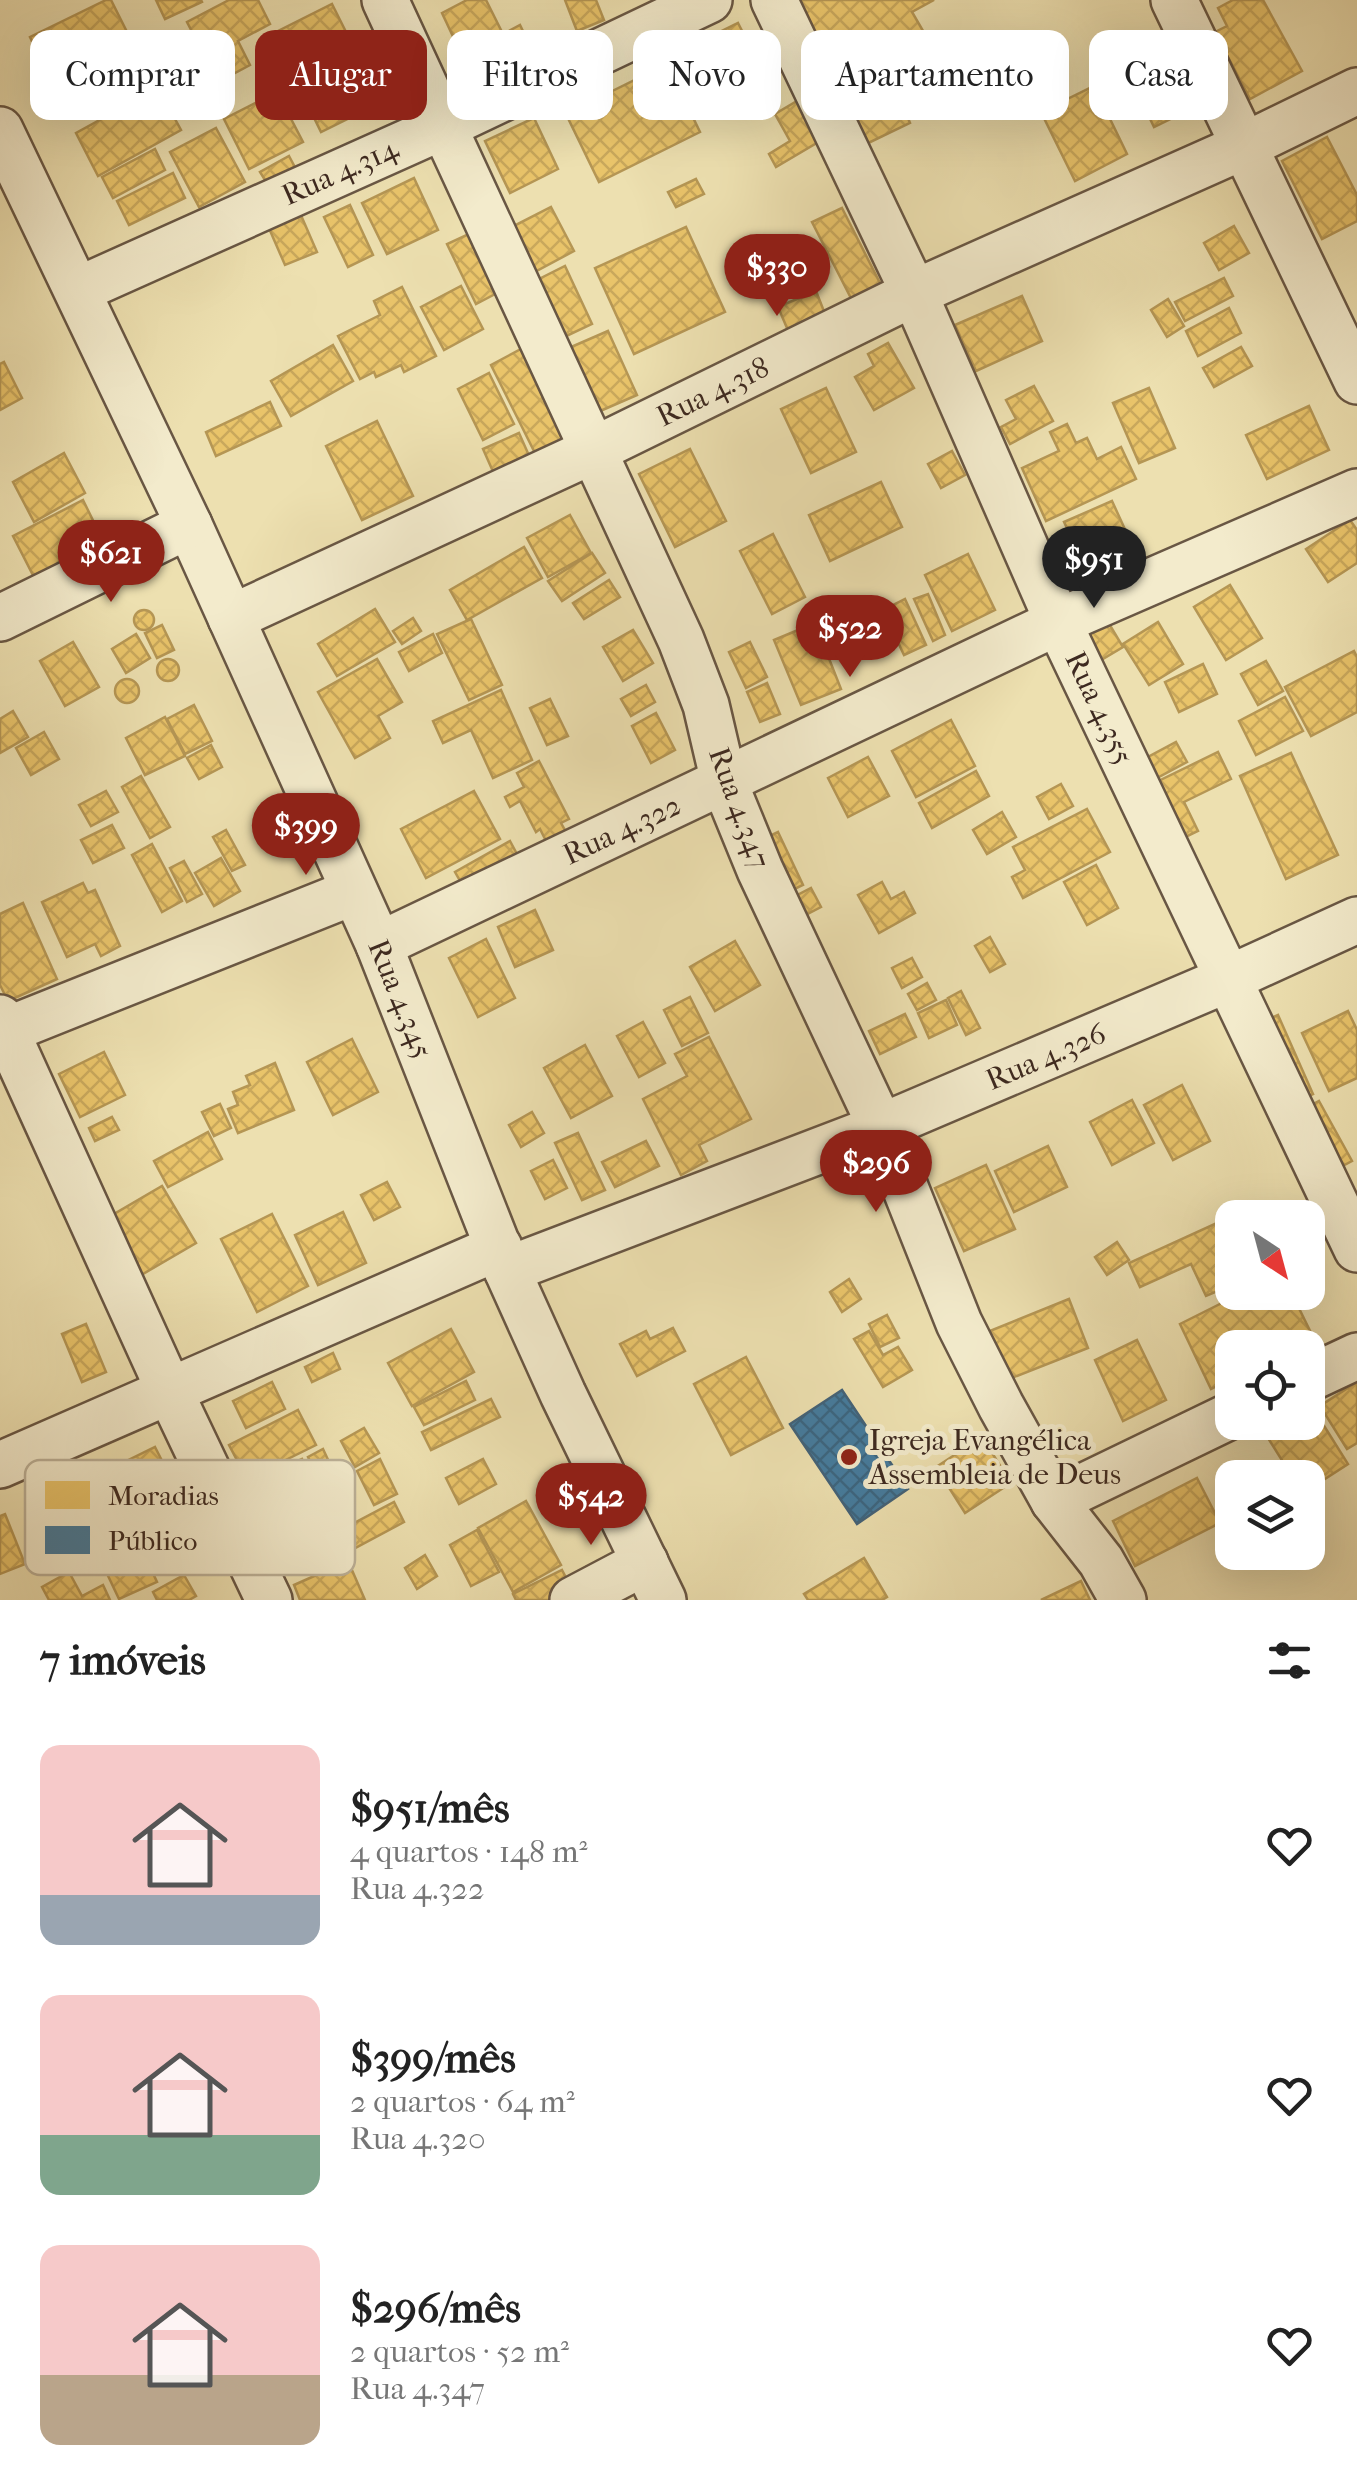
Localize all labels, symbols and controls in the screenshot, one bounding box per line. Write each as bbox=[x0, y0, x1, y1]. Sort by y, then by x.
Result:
chip: Comprar bbox=[30, 30, 235, 120]
chip: Alugar bbox=[255, 30, 427, 120]
chip: Filtros bbox=[447, 30, 613, 120]
chip: Novo bbox=[633, 30, 781, 120]
chip: Apartamento bbox=[801, 30, 1069, 120]
chip: Casa bbox=[1089, 30, 1228, 120]
street label: Rua 4.314 bbox=[276, 130, 405, 213]
pin: $330 bbox=[718, 234, 836, 319]
text: $330 bbox=[746, 248, 808, 285]
street label: Rua 4.318 bbox=[651, 350, 775, 434]
pin: $621 bbox=[52, 520, 170, 605]
pin: $951 bbox=[1035, 526, 1153, 611]
text: $621 bbox=[80, 534, 142, 571]
text: $951 bbox=[1064, 540, 1124, 577]
pin: $522 bbox=[791, 595, 909, 680]
text: $522 bbox=[818, 609, 882, 646]
street label: Rua 4.355 bbox=[1058, 646, 1140, 770]
street label: Rua 4.347 bbox=[701, 743, 777, 873]
street label: Rua 4.322 bbox=[558, 788, 686, 872]
pin: $399 bbox=[247, 793, 365, 878]
text: $399 bbox=[274, 807, 338, 844]
street label: Rua 4.345 bbox=[360, 934, 440, 1064]
street label: Rua 4.326 bbox=[981, 1016, 1112, 1098]
pin: $296 bbox=[817, 1130, 935, 1215]
text: $296 bbox=[842, 1144, 910, 1181]
north arrow bbox=[1215, 1200, 1325, 1310]
map controls bbox=[1215, 1200, 1325, 1570]
button: locate bbox=[1215, 1330, 1325, 1440]
place label: Igreja Evangélica Assembleia de Deus bbox=[868, 1423, 1121, 1492]
marker: Igreja Evangélica Assembleia de Deus bbox=[838, 1446, 860, 1468]
legend bbox=[25, 1460, 355, 1575]
button: layers bbox=[1215, 1460, 1325, 1570]
pin: $542 bbox=[532, 1463, 650, 1548]
text: $542 bbox=[558, 1477, 624, 1514]
text: Moradias bbox=[108, 1479, 219, 1512]
text: Público bbox=[108, 1524, 197, 1557]
icon: filters bbox=[1262, 1633, 1317, 1688]
text: 7 imóveis bbox=[40, 1636, 206, 1685]
text: $951/mês bbox=[350, 1784, 510, 1833]
icon: home bbox=[120, 1785, 240, 1905]
icon: heart bbox=[1262, 1818, 1317, 1873]
text: 4 quartos · 148 m² bbox=[350, 1833, 588, 1870]
text: Rua 4.322 bbox=[350, 1870, 484, 1907]
text: $399/mês bbox=[350, 2034, 516, 2083]
icon: home bbox=[120, 2035, 240, 2155]
icon: heart bbox=[1262, 2068, 1317, 2123]
text: 2 quartos · 64 m² bbox=[350, 2083, 575, 2120]
text: Rua 4.320 bbox=[350, 2120, 486, 2157]
text: $296/mês bbox=[350, 2284, 521, 2333]
icon: home bbox=[120, 2285, 240, 2405]
icon: heart bbox=[1262, 2318, 1317, 2373]
text: 2 quartos · 52 m² bbox=[350, 2333, 569, 2370]
text: Rua 4.347 bbox=[350, 2370, 485, 2407]

